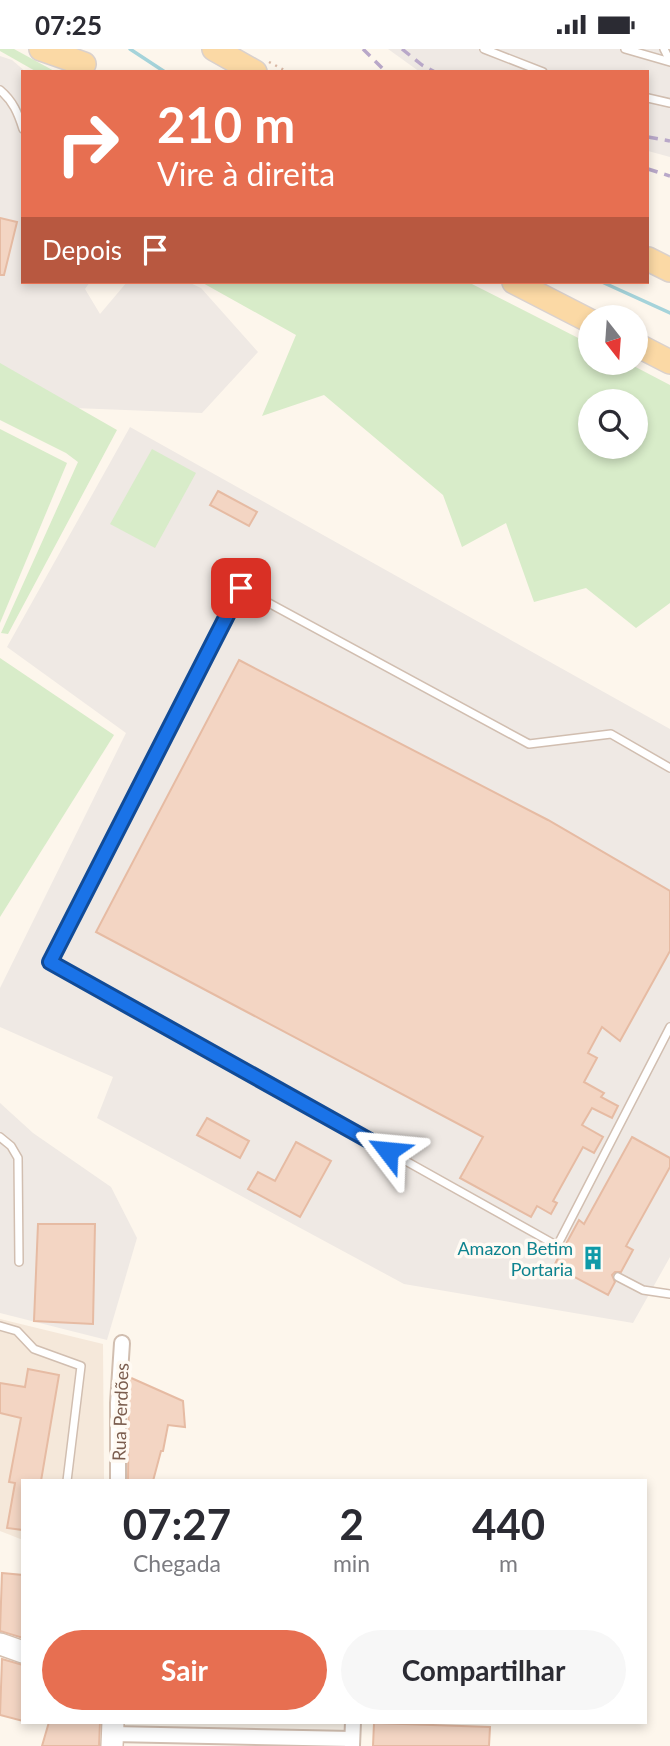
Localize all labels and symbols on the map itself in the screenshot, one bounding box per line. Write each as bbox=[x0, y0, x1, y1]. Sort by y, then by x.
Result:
north arrow bbox=[578, 305, 648, 375]
pin bbox=[211, 558, 271, 618]
position arrow bbox=[351, 1114, 425, 1188]
place label: Amazon Betim Portaria bbox=[457, 1237, 573, 1280]
building icon: Amazon Betim Portaria bbox=[579, 1244, 607, 1272]
street label: Rua Perdões bbox=[107, 1362, 133, 1461]

